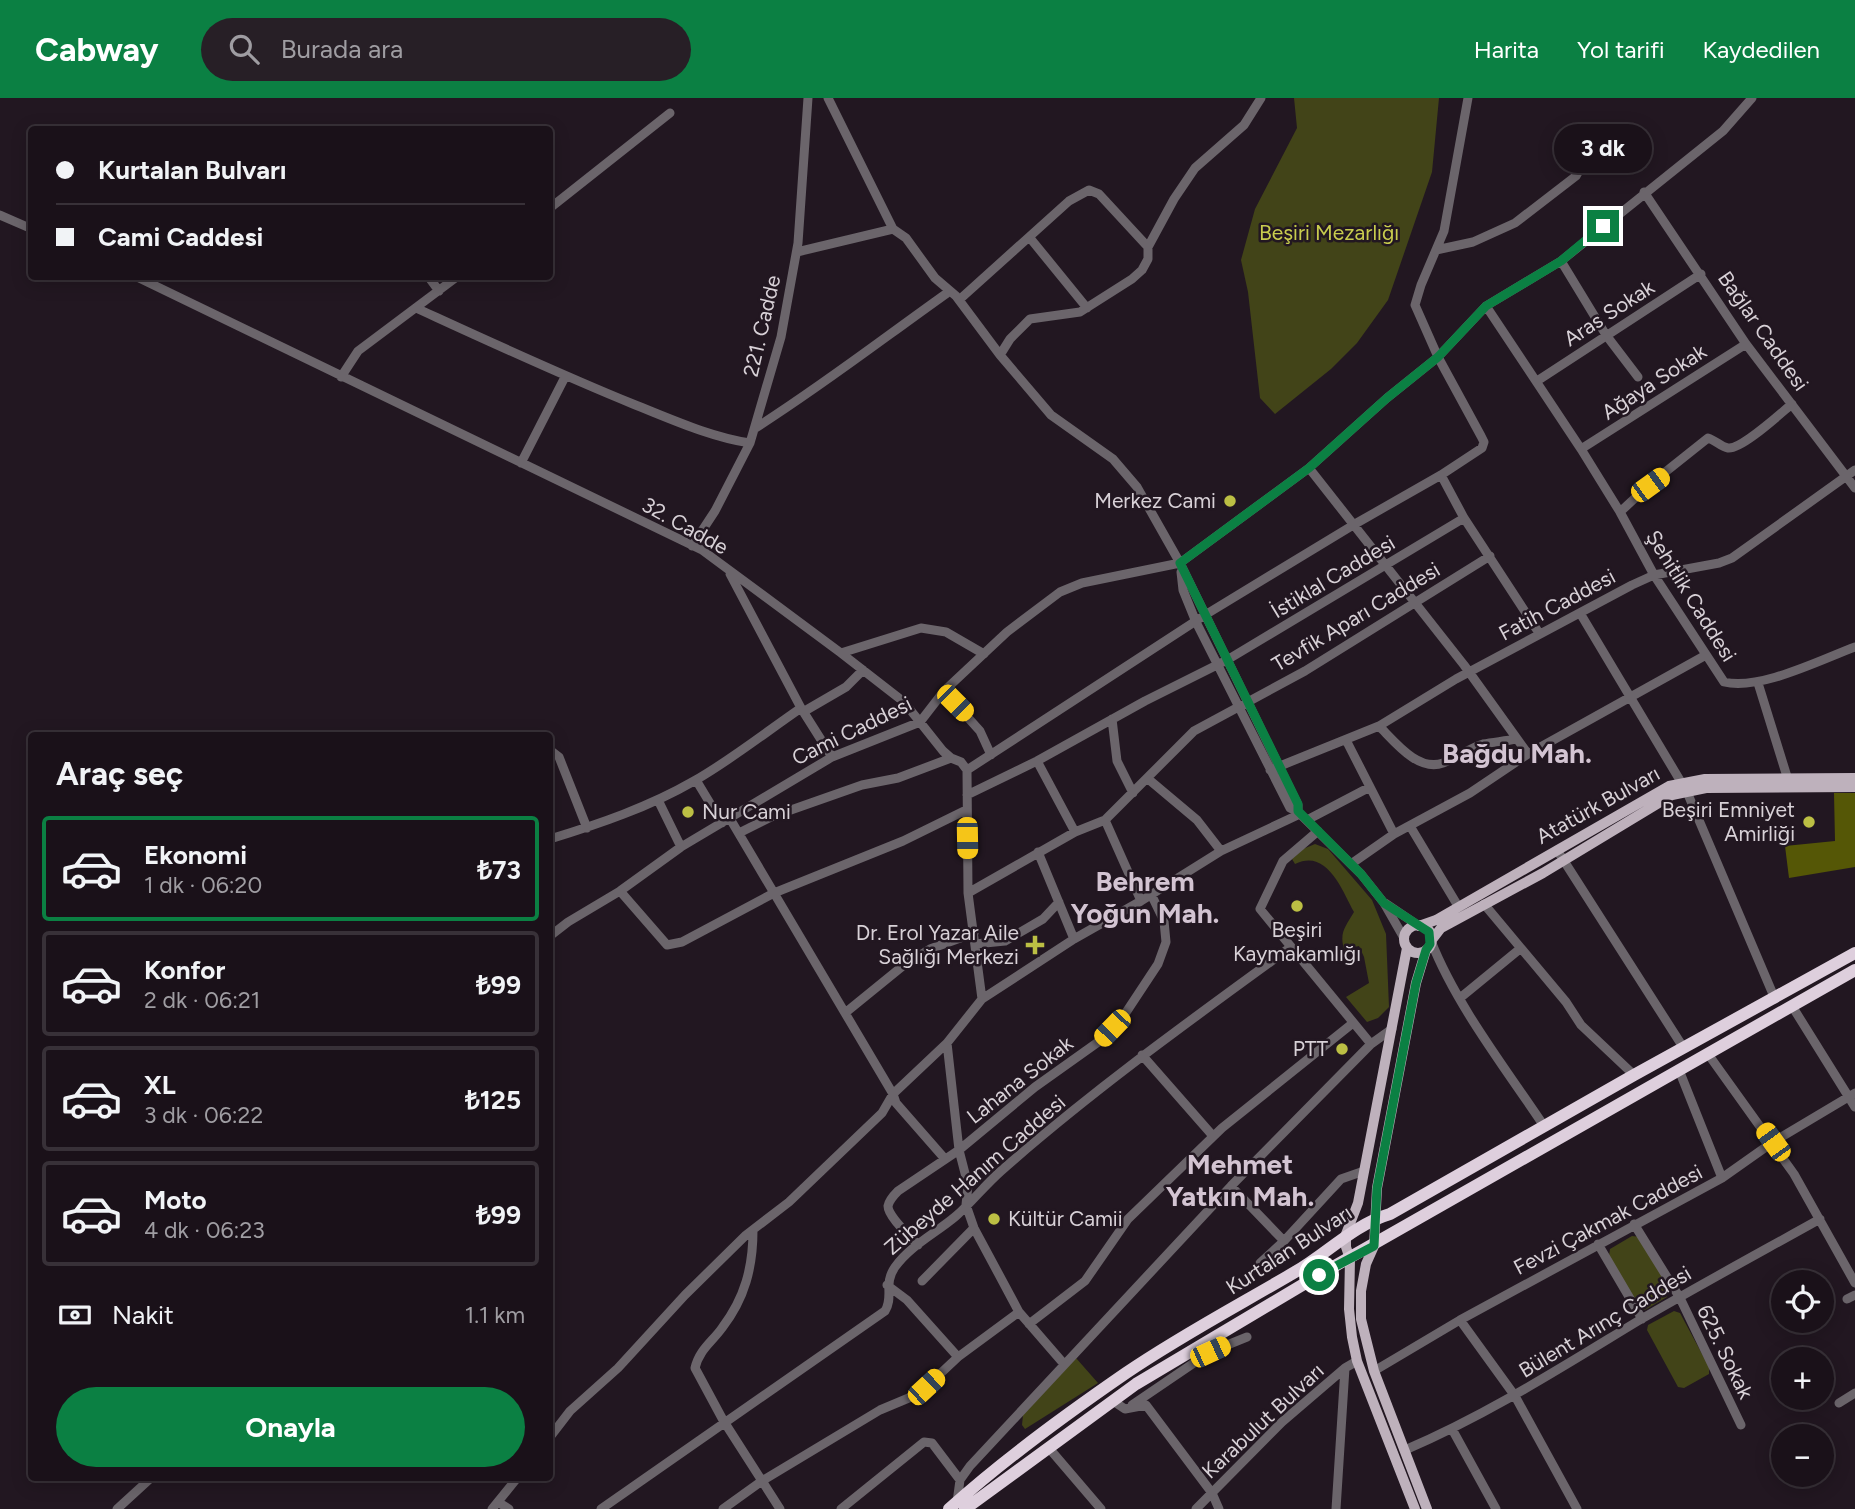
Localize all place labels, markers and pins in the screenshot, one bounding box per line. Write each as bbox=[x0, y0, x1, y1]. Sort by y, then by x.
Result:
place label: Merkez Cami bbox=[1094, 488, 1216, 513]
marker: Merkez Cami bbox=[1222, 493, 1238, 509]
place label: Beşiri Emniyet Amirliği bbox=[1662, 797, 1795, 846]
place label: Nur Cami bbox=[702, 799, 791, 824]
marker: Nur Cami bbox=[680, 804, 696, 820]
marker: Beşiri Emniyet Amirliği bbox=[1801, 814, 1817, 830]
marker: Beşiri Kaymakamlığı bbox=[1289, 898, 1305, 914]
place label: Beşiri Kaymakamlığı bbox=[1233, 917, 1361, 966]
place label: Dr. Erol Yazar Aile Sağlığı Merkezi bbox=[856, 920, 1019, 969]
marker: Dr. Erol Yazar Aile Sağlığı Merkezi bbox=[1025, 935, 1045, 955]
place label: PTT bbox=[1293, 1036, 1328, 1061]
marker: PTT bbox=[1334, 1041, 1350, 1057]
place label: Kültür Camii bbox=[1008, 1206, 1123, 1231]
marker: Kültür Camii bbox=[986, 1211, 1002, 1227]

